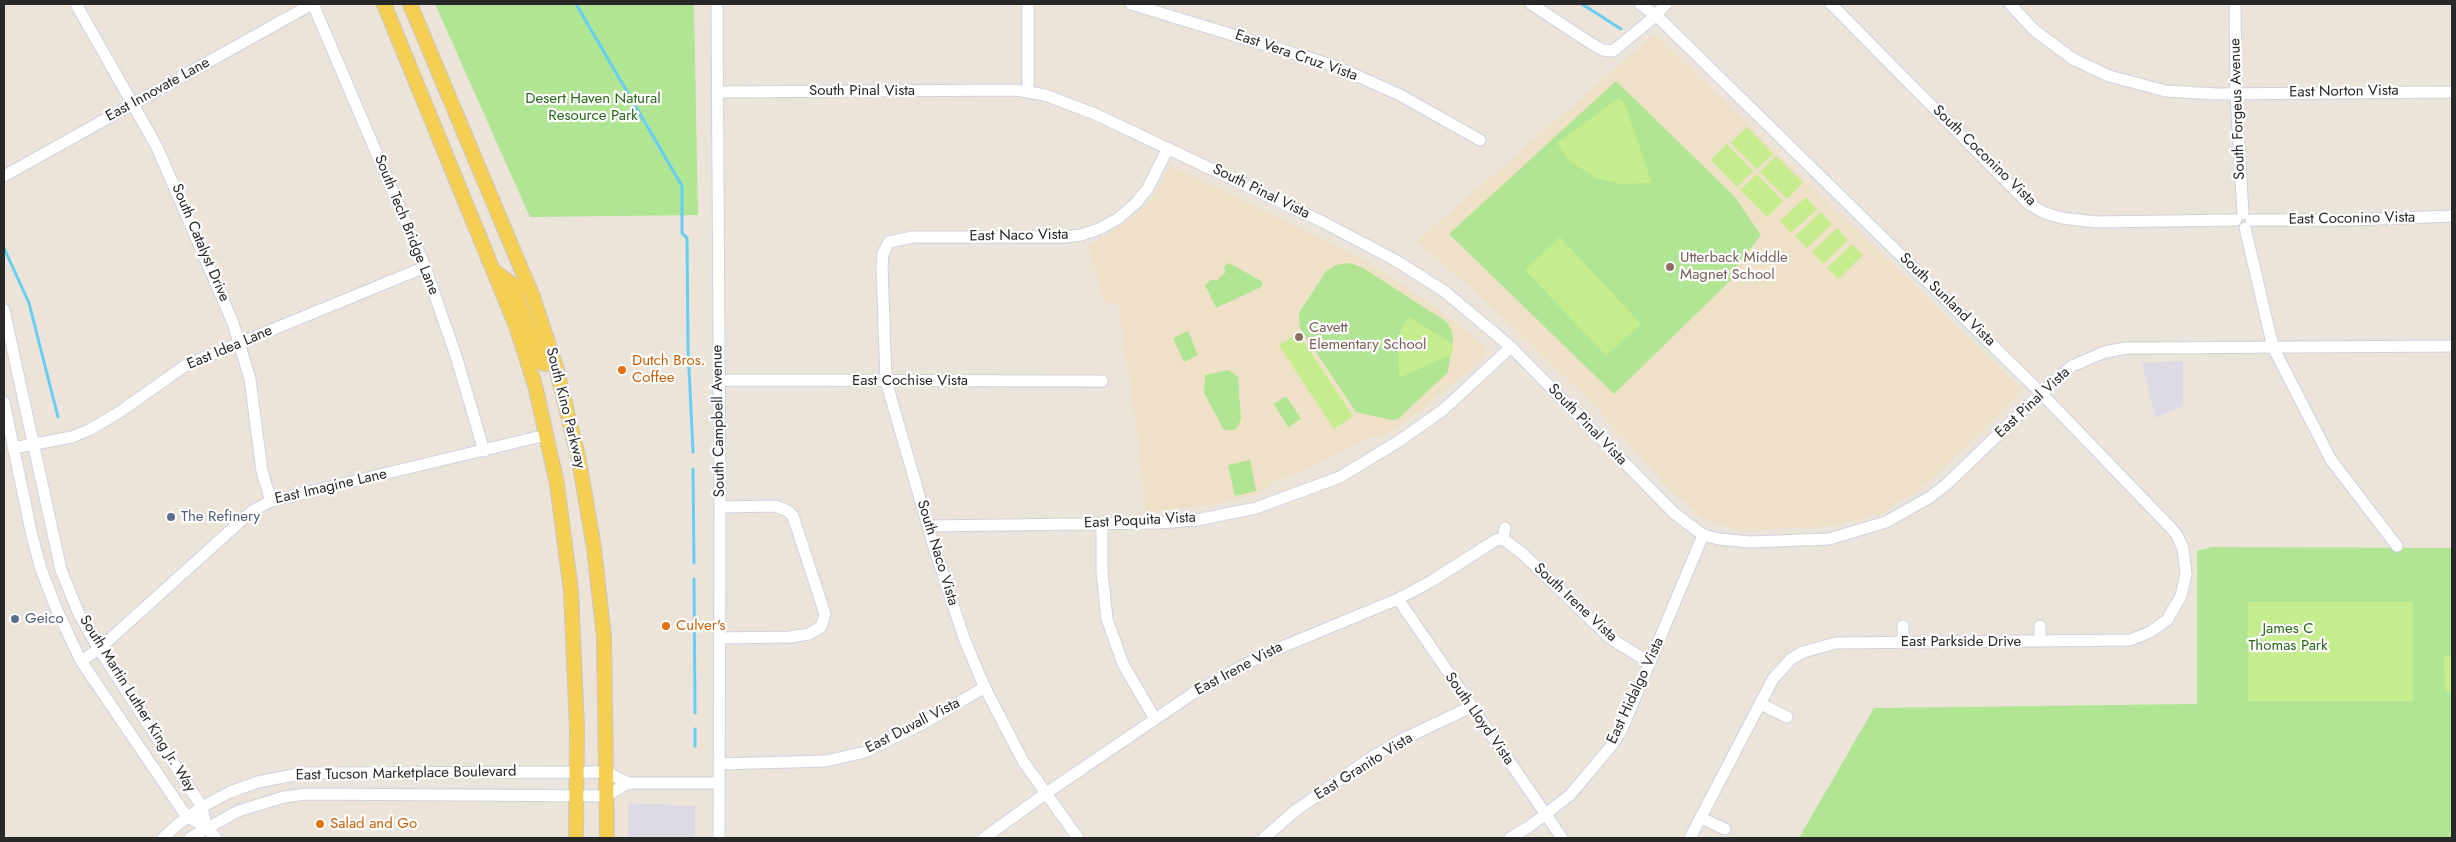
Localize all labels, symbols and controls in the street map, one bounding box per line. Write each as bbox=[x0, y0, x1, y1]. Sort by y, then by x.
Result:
street label: East Vera Cruz Vista bbox=[1232, 27, 1360, 85]
street label: South Forgeus Avenue bbox=[2227, 38, 2249, 180]
street label: East Innovate Lane bbox=[103, 54, 213, 126]
street label: South Pinal Vista bbox=[809, 82, 915, 100]
street label: East Norton Vista bbox=[2289, 82, 2399, 102]
park label: Desert Haven Natural Resource Park bbox=[525, 90, 661, 125]
street label: South Coconino Vista bbox=[1928, 102, 2040, 210]
street label: South Tech Bridge Lane bbox=[370, 152, 442, 298]
street label: South Pinal Vista bbox=[1209, 161, 1313, 223]
street label: South Catalyst Drive bbox=[167, 181, 233, 305]
street label: East Coconino Vista bbox=[2289, 209, 2415, 229]
street label: East Naco Vista bbox=[969, 226, 1069, 246]
place label: Utterback Middle Magnet School bbox=[1680, 249, 1788, 284]
street label: South Sunland Vista bbox=[1895, 250, 1999, 350]
marker: Utterback Middle Magnet School bbox=[1664, 261, 1676, 273]
place label: Cavett Elementary School bbox=[1309, 319, 1426, 354]
street label: East Idea Lane bbox=[185, 322, 275, 374]
marker: Cavett Elementary School bbox=[1293, 331, 1305, 343]
street label: South Campbell Avenue bbox=[709, 345, 729, 497]
street label: South Kino Parkway bbox=[541, 346, 589, 470]
place label: Dutch Bros. Coffee bbox=[632, 352, 705, 387]
marker: Dutch Bros. Coffee bbox=[616, 364, 628, 376]
street label: East Pinal Vista bbox=[1992, 364, 2074, 442]
street label: East Cochise Vista bbox=[852, 372, 968, 390]
street label: South Pinal Vista bbox=[1544, 381, 1630, 469]
street label: East Imagine Lane bbox=[273, 465, 389, 509]
street label: South Naco Vista bbox=[912, 498, 962, 608]
place label: The Refinery bbox=[181, 508, 260, 526]
street label: East Poquita Vista bbox=[1084, 509, 1196, 533]
marker: The Refinery bbox=[165, 511, 177, 523]
street label: South Irene Vista bbox=[1530, 560, 1620, 646]
place label: Geico bbox=[25, 610, 64, 628]
street label: South Martin Luther King Jr. Way bbox=[75, 612, 199, 796]
marker: Geico bbox=[9, 613, 21, 625]
place label: Culver's bbox=[676, 617, 726, 635]
marker: Culver's bbox=[660, 620, 672, 632]
park label: James C Thomas Park bbox=[2248, 620, 2328, 655]
street label: East Parkside Drive bbox=[1901, 633, 2021, 651]
street label: East Hidalgo Vista bbox=[1603, 635, 1669, 747]
street label: East Irene Vista bbox=[1192, 638, 1286, 700]
street label: South Lloyd Vista bbox=[1440, 669, 1518, 769]
street label: East Duvall Vista bbox=[863, 694, 963, 758]
street label: East Granito Vista bbox=[1312, 730, 1416, 804]
street label: East Tucson Marketplace Boulevard bbox=[295, 763, 517, 785]
place label: Salad and Go bbox=[330, 815, 417, 833]
marker: Salad and Go bbox=[314, 818, 326, 830]

